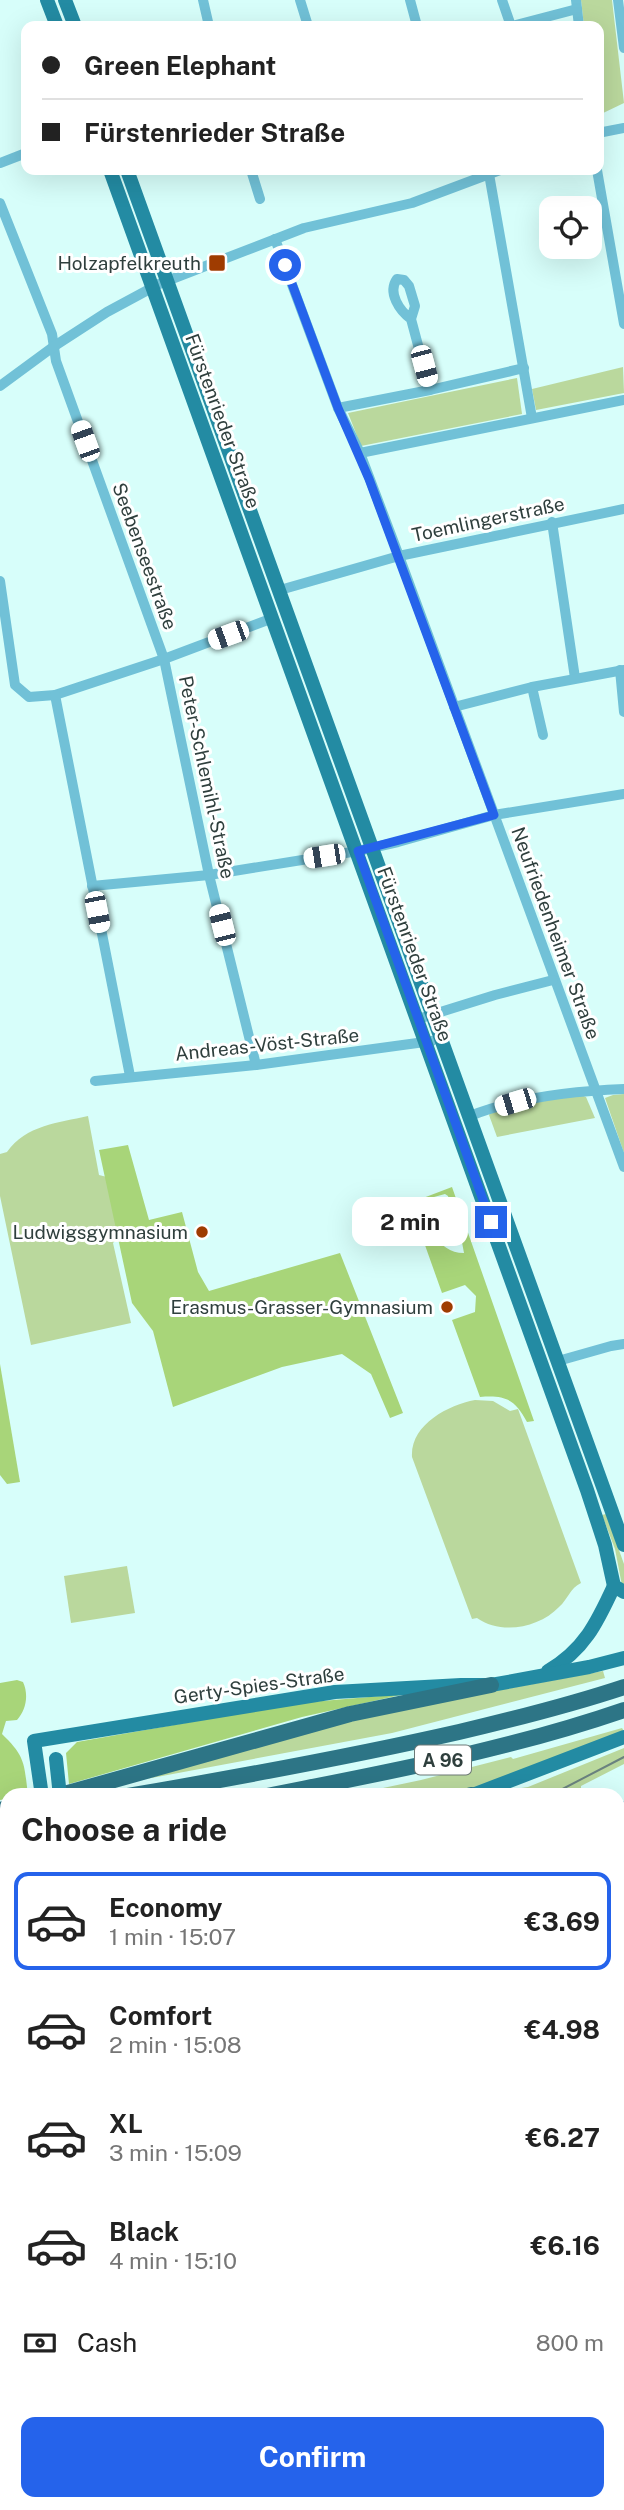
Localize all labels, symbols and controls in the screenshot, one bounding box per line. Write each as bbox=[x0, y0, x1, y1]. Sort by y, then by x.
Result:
text: Green Elephant bbox=[84, 50, 276, 81]
text: Fürstenrieder Straße bbox=[84, 117, 345, 148]
map controls bbox=[539, 196, 602, 259]
button: locate bbox=[539, 196, 602, 259]
route start bbox=[269, 249, 301, 281]
place label: Holzapfelkreuth bbox=[57, 252, 201, 274]
marker: Holzapfelkreuth bbox=[207, 253, 227, 273]
street label: Fürstenrieder Straße bbox=[181, 331, 265, 511]
car bbox=[409, 343, 440, 389]
car bbox=[68, 418, 103, 464]
street label: Seebenseestraße bbox=[108, 480, 182, 632]
street label: Toemlingerstraße bbox=[410, 492, 566, 546]
car bbox=[205, 618, 252, 652]
street label: Peter-Schlemihl-Straße bbox=[175, 673, 239, 881]
street label: Neufriedenheimer Straße bbox=[507, 824, 605, 1042]
car bbox=[302, 842, 347, 870]
street label: Fürstenrieder Straße bbox=[373, 864, 457, 1044]
car bbox=[83, 889, 112, 935]
car bbox=[207, 902, 238, 948]
street label: Andreas-Vöst-Straße bbox=[174, 1023, 360, 1065]
car bbox=[492, 1086, 539, 1118]
callout: 2 min bbox=[351, 1198, 466, 1246]
route end bbox=[475, 1206, 507, 1238]
text: 2 min bbox=[380, 1208, 440, 1235]
place label: Ludwigsgymnasium bbox=[12, 1221, 188, 1243]
marker: Ludwigsgymnasium bbox=[194, 1224, 210, 1240]
place label: Erasmus-Grasser-Gymnasium bbox=[171, 1296, 433, 1318]
marker: Erasmus-Grasser-Gymnasium bbox=[439, 1299, 455, 1315]
street label: Gerty-Spies-Straße bbox=[172, 1662, 346, 1708]
road number: A 96 bbox=[415, 1745, 471, 1774]
text: Choose a ride bbox=[21, 1811, 227, 1848]
icon: car bbox=[25, 1890, 88, 1953]
text: Economy bbox=[109, 1892, 222, 1923]
text: €3.69 bbox=[525, 1906, 600, 1937]
text: 1 min · 15:07 bbox=[109, 1923, 236, 1950]
icon: car bbox=[25, 1998, 88, 2061]
text: Comfort bbox=[109, 2000, 212, 2031]
text: €4.98 bbox=[524, 2014, 600, 2045]
text: 2 min · 15:08 bbox=[109, 2031, 242, 2058]
icon: car bbox=[25, 2106, 88, 2169]
text: XL bbox=[109, 2108, 143, 2139]
text: €6.27 bbox=[526, 2122, 600, 2153]
text: 3 min · 15:09 bbox=[109, 2139, 242, 2166]
icon: car bbox=[25, 2214, 88, 2277]
text: Black bbox=[109, 2216, 179, 2247]
text: €6.16 bbox=[531, 2230, 600, 2261]
text: 4 min · 15:10 bbox=[109, 2247, 237, 2274]
icon: cash bbox=[21, 2324, 59, 2362]
text: Cash bbox=[77, 2327, 137, 2358]
text: 800 m bbox=[536, 2329, 604, 2356]
button: Confirm bbox=[21, 2417, 604, 2497]

